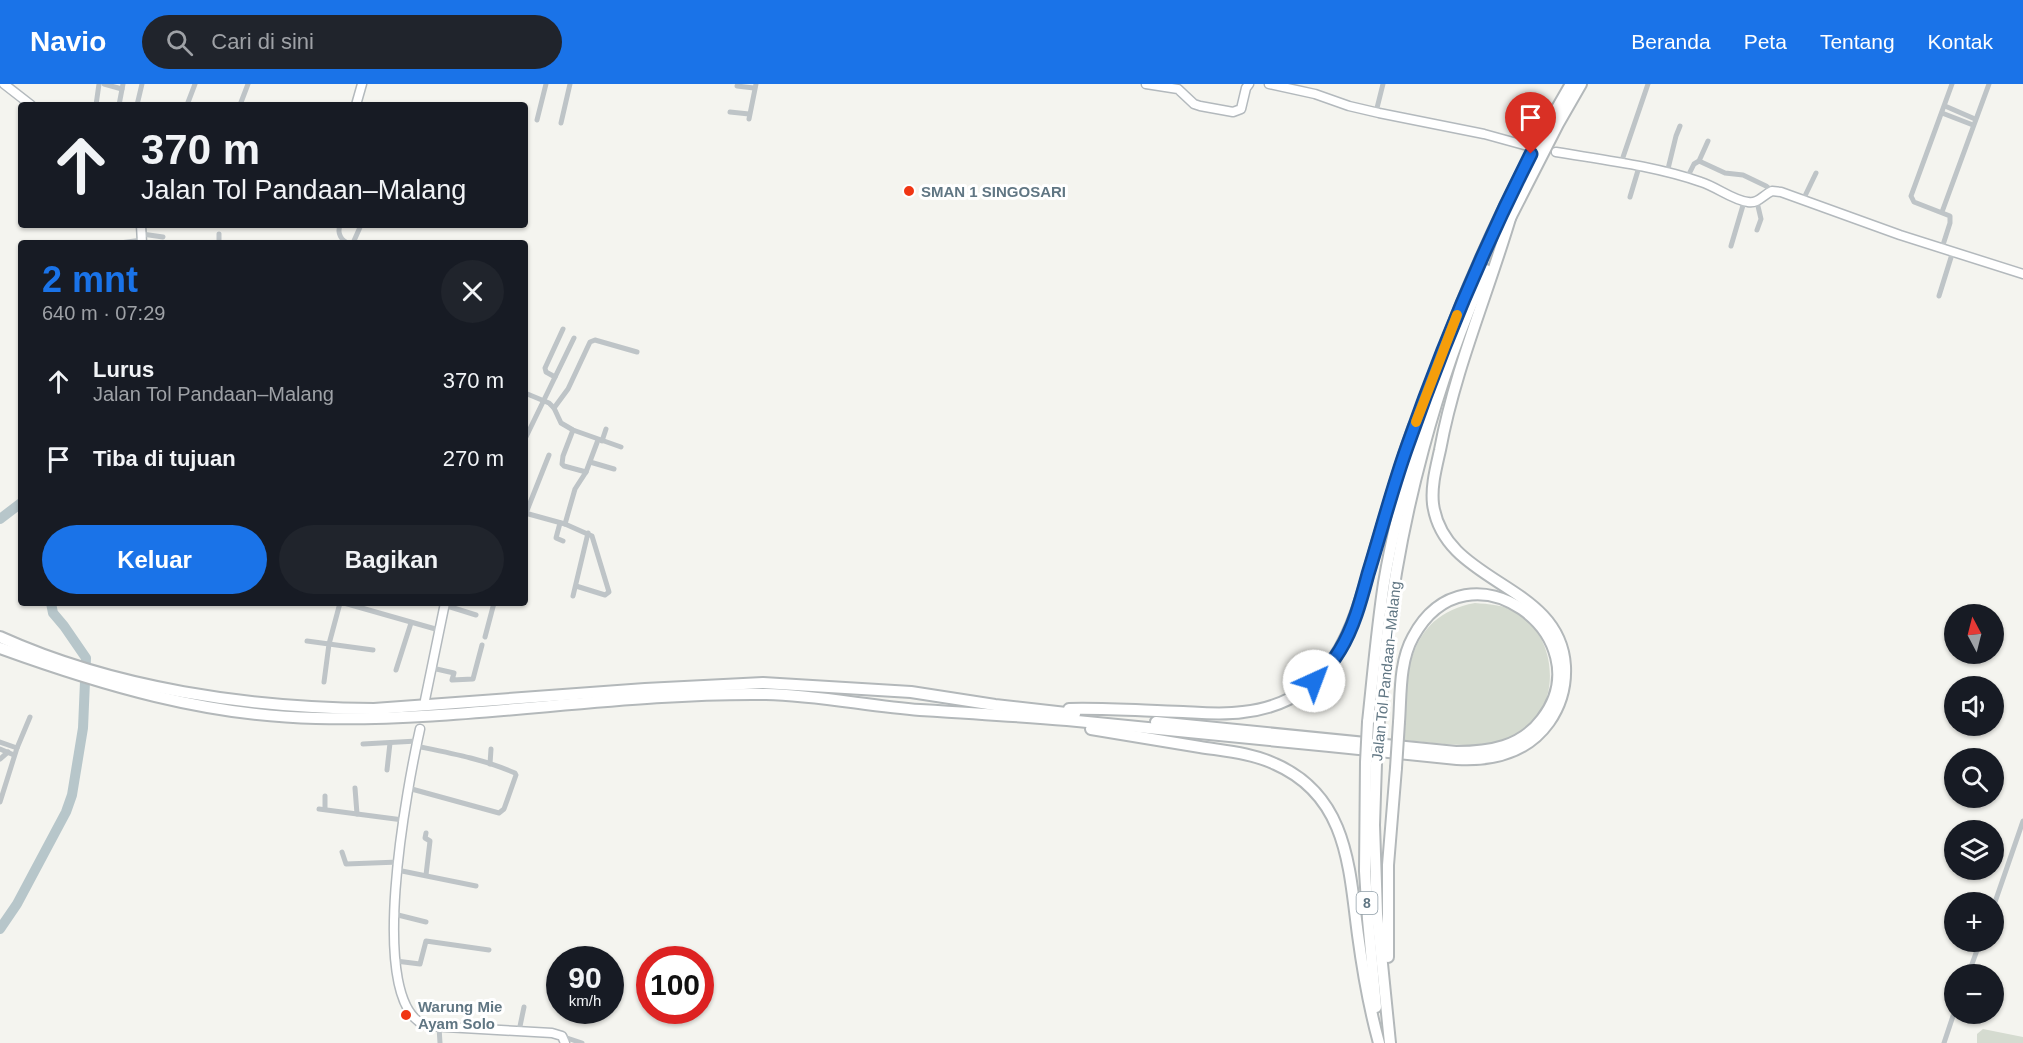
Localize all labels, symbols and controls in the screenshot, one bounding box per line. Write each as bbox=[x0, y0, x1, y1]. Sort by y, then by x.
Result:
search box bbox=[142, 15, 562, 69]
text: Navio bbox=[30, 26, 106, 57]
icon: search bbox=[163, 26, 196, 59]
text: Cari di sini bbox=[211, 29, 314, 54]
text: Beranda bbox=[1631, 30, 1711, 53]
text: Peta bbox=[1744, 30, 1787, 53]
text: Tentang bbox=[1820, 30, 1895, 53]
text: Kontak bbox=[1928, 30, 1993, 53]
pin bbox=[1505, 92, 1556, 154]
icon: arrive bbox=[1514, 101, 1547, 134]
icon: ahead bbox=[42, 126, 120, 204]
text: 370 m bbox=[141, 126, 260, 173]
text: Jalan Tol Pandaan–Malang bbox=[141, 175, 466, 205]
place label: SMAN 1 SINGOSARI bbox=[921, 183, 1066, 200]
marker: SMAN 1 SINGOSARI bbox=[902, 184, 916, 198]
text: 2 mnt bbox=[42, 259, 138, 300]
button: close bbox=[441, 260, 504, 323]
text: 640 m · 07:29 bbox=[42, 302, 165, 324]
text: Lurus bbox=[93, 357, 154, 382]
icon: ahead bbox=[42, 365, 75, 398]
text: 370 m bbox=[443, 368, 504, 393]
text: Jalan Tol Pandaan–Malang bbox=[93, 383, 334, 405]
icon: arrive bbox=[42, 443, 75, 476]
text: Tiba di tujuan bbox=[93, 446, 236, 471]
text: 270 m bbox=[443, 446, 504, 471]
button: Keluar bbox=[42, 525, 267, 594]
button: Bagikan bbox=[279, 525, 504, 594]
street label: Jalan Tol Pandaan–Malang bbox=[1368, 580, 1404, 762]
north arrow bbox=[1944, 604, 2004, 664]
map controls bbox=[1944, 604, 2004, 1024]
position arrow bbox=[1282, 649, 1346, 713]
button: sound bbox=[1944, 676, 2004, 736]
button: search bbox=[1944, 748, 2004, 808]
button: layers bbox=[1944, 820, 2004, 880]
road number: 8 bbox=[1356, 892, 1378, 914]
button: + bbox=[1944, 892, 2004, 952]
speed limit sign: 100 bbox=[636, 946, 714, 1024]
text: 90 bbox=[568, 961, 602, 994]
button: − bbox=[1944, 964, 2004, 1024]
text: km/h bbox=[569, 992, 601, 1009]
place label: Warung Mie Ayam Solo bbox=[418, 998, 502, 1032]
marker: Warung Mie Ayam Solo bbox=[399, 1008, 413, 1022]

